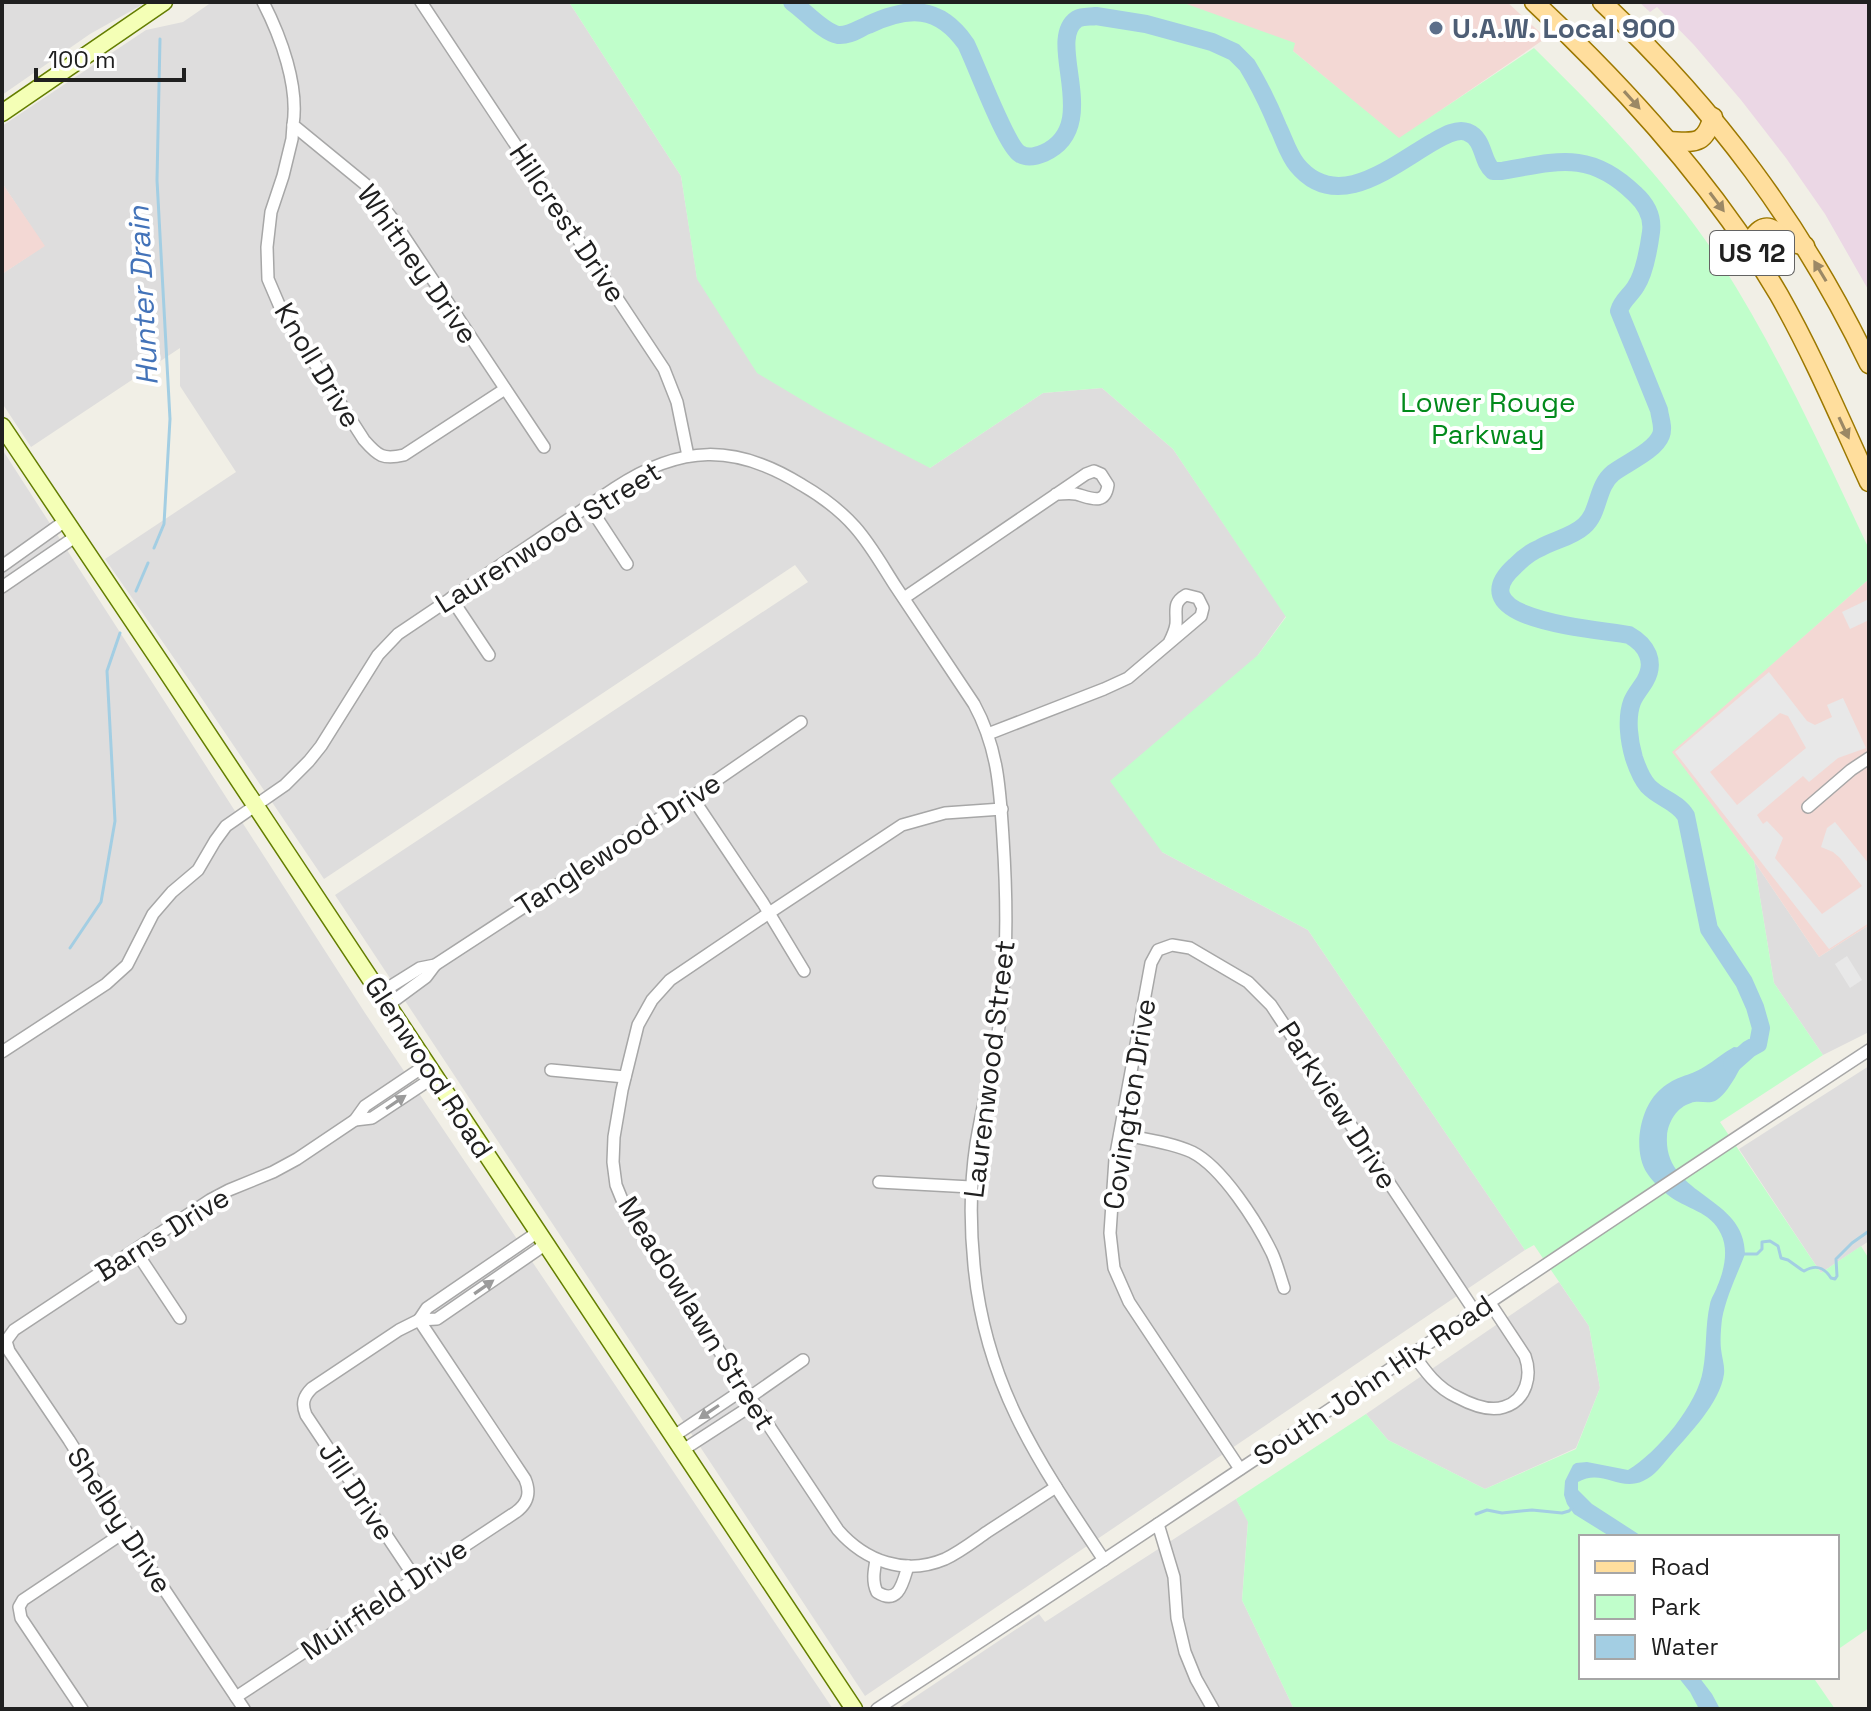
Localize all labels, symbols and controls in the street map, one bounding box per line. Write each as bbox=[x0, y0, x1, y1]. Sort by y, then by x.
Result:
place label: U.A.W. Local 900 bbox=[1452, 10, 1676, 46]
marker: U.A.W. Local 900 bbox=[1427, 19, 1445, 37]
scale bar bbox=[36, 32, 184, 82]
text: 100 m bbox=[48, 44, 116, 75]
one-way arrow bbox=[1622, 91, 1640, 110]
street label: Hillcrest Drive bbox=[502, 137, 634, 309]
street label: Whitney Drive bbox=[350, 177, 486, 351]
one-way arrow bbox=[1708, 192, 1724, 213]
water label: Hunter Drain bbox=[118, 205, 167, 387]
road number: US 12 bbox=[1710, 231, 1794, 275]
one-way arrow bbox=[1813, 260, 1827, 282]
street label: Knoll Drive bbox=[267, 296, 369, 434]
park label: Lower Rouge Parkway bbox=[1400, 384, 1576, 452]
one-way arrow bbox=[1837, 417, 1851, 440]
street label: Laurenwood Street bbox=[428, 453, 668, 621]
street label: Tanglewood Drive bbox=[509, 764, 727, 924]
street label: Laurenwood Street bbox=[955, 938, 1023, 1200]
street label: Glenwood Road bbox=[357, 969, 501, 1165]
street label: Covington Drive bbox=[1095, 996, 1163, 1212]
street label: Parkview Drive bbox=[1270, 1014, 1406, 1196]
one-way arrow bbox=[386, 1095, 407, 1110]
street label: Barns Drive bbox=[88, 1179, 236, 1289]
street label: Meadowlawn Street bbox=[610, 1189, 784, 1437]
one-way arrow bbox=[474, 1280, 495, 1295]
street label: South John Hix Road bbox=[1246, 1286, 1500, 1474]
one-way arrow bbox=[698, 1405, 719, 1420]
street label: Jill Drive bbox=[311, 1435, 403, 1547]
street label: Shelby Drive bbox=[59, 1440, 181, 1600]
street label: Muirfield Drive bbox=[294, 1530, 474, 1668]
legend bbox=[1579, 1535, 1839, 1679]
text: Road bbox=[1651, 1551, 1710, 1582]
text: Park bbox=[1651, 1591, 1701, 1622]
text: Water bbox=[1651, 1631, 1719, 1662]

